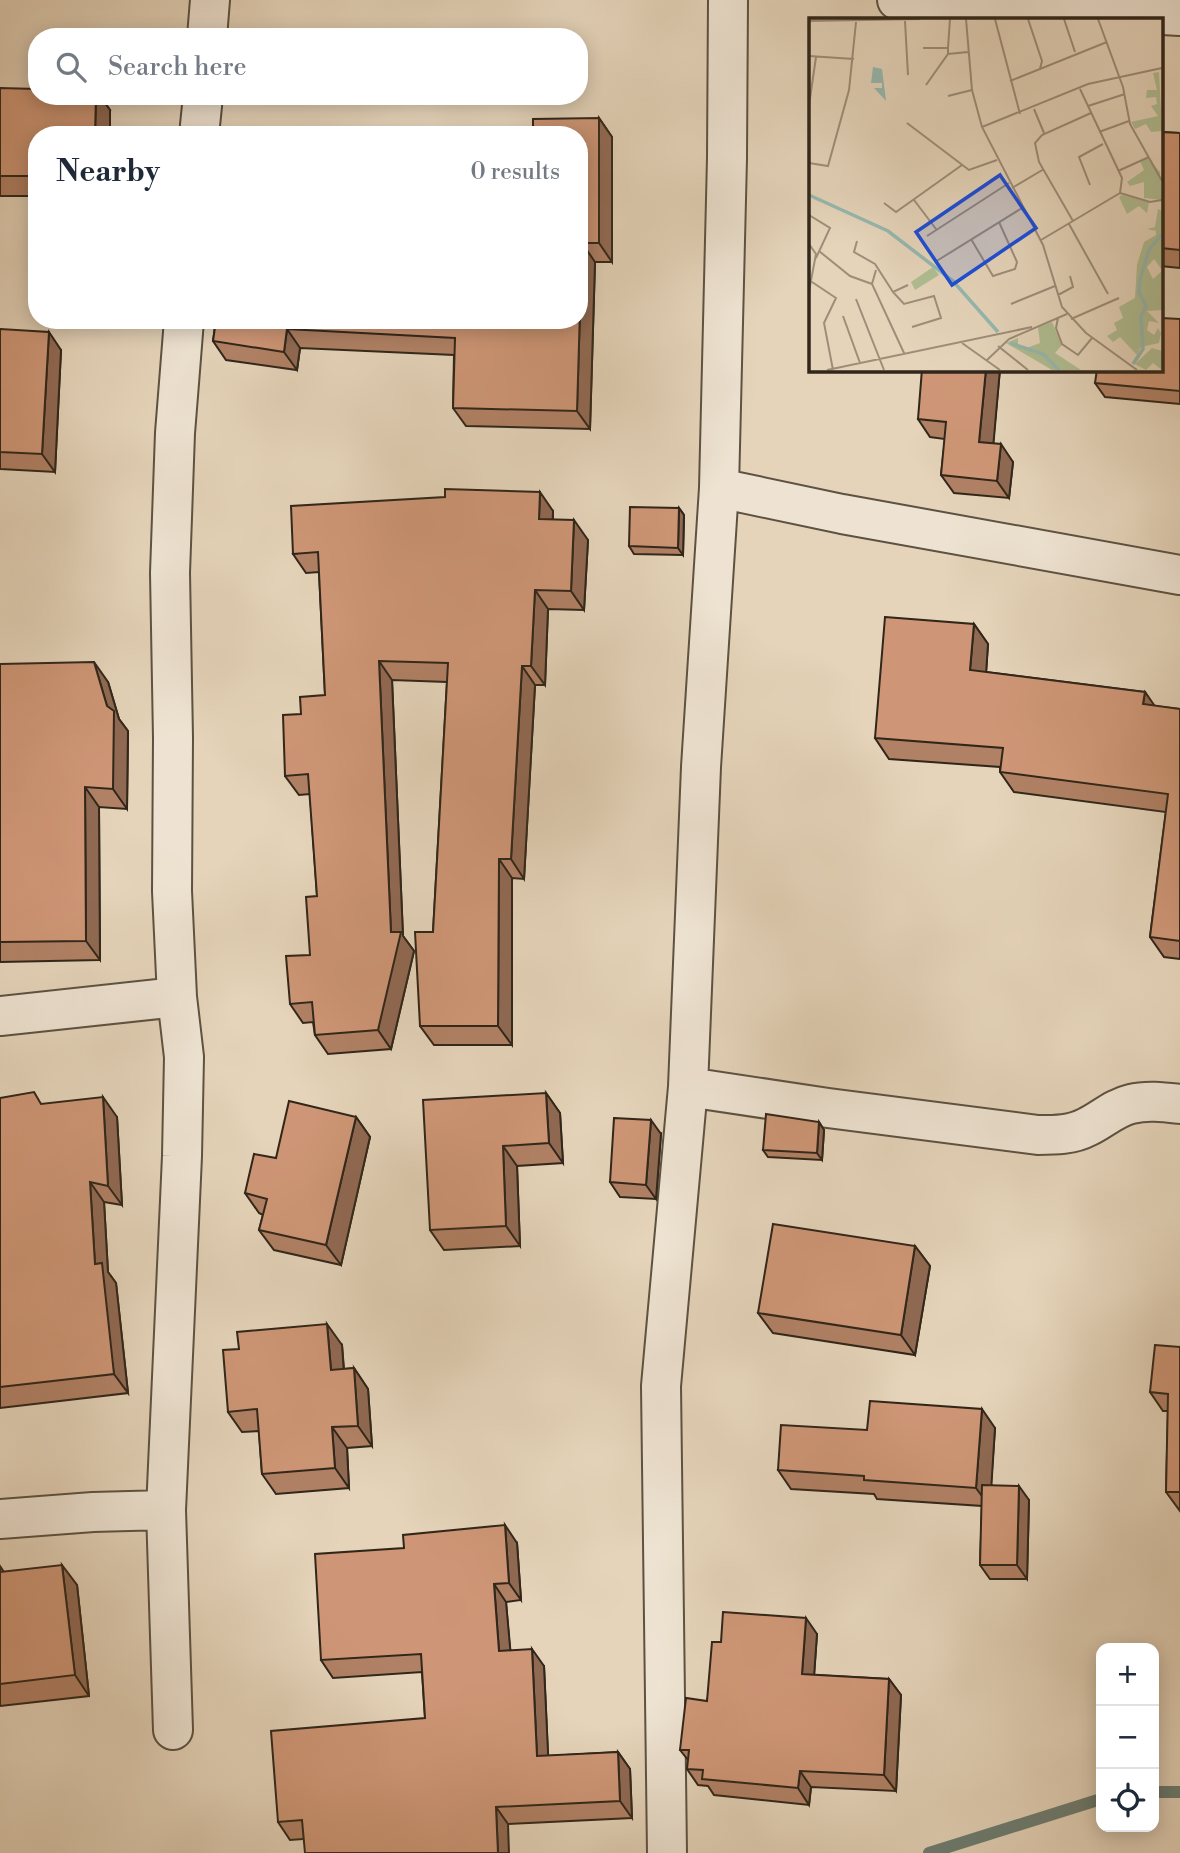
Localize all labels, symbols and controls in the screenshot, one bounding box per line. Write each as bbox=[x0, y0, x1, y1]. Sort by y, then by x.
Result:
inset map bbox=[809, 18, 1162, 371]
search box bbox=[28, 28, 588, 105]
icon: search bbox=[52, 48, 90, 86]
text: Search here bbox=[108, 51, 247, 83]
text: Nearby bbox=[56, 153, 160, 191]
text: 0 results bbox=[470, 158, 560, 186]
map controls bbox=[1096, 1643, 1159, 1832]
button: + bbox=[1096, 1643, 1159, 1706]
button: − bbox=[1096, 1706, 1159, 1769]
button: locate bbox=[1096, 1769, 1159, 1832]

